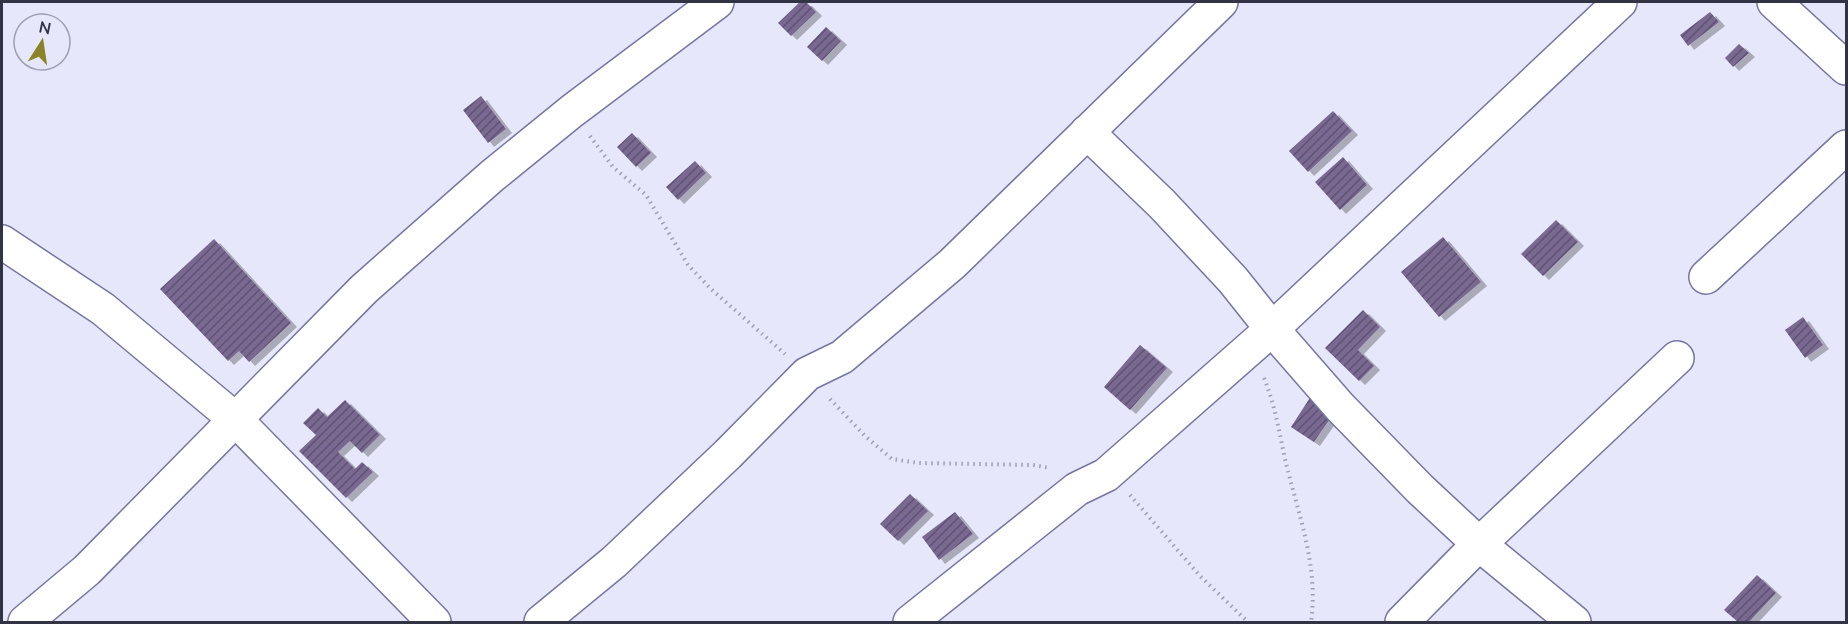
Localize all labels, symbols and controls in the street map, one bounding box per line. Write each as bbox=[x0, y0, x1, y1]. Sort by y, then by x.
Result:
north arrow bbox=[12, 12, 72, 72]
text: N bbox=[37, 16, 53, 40]

